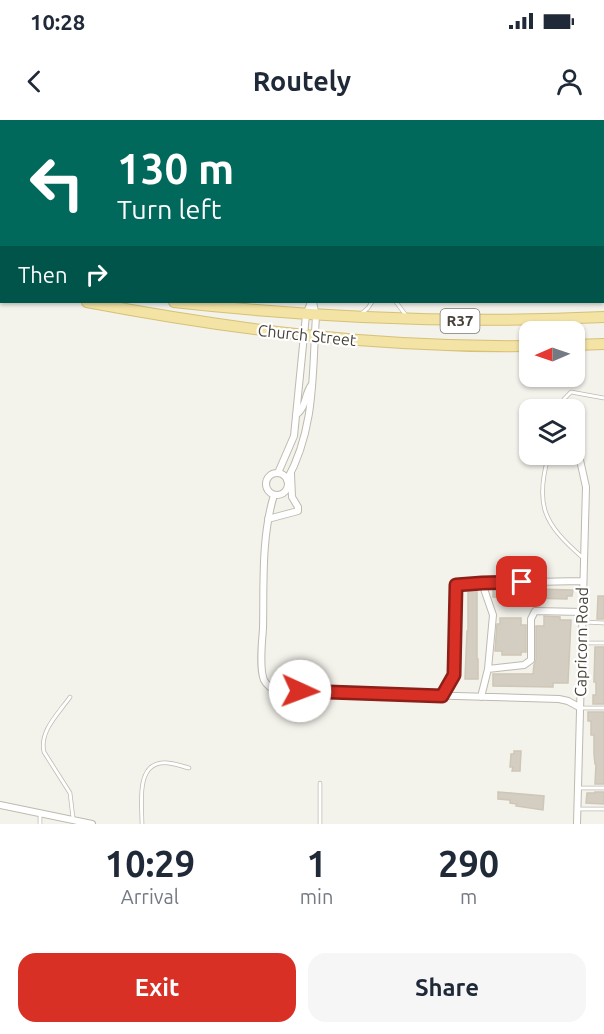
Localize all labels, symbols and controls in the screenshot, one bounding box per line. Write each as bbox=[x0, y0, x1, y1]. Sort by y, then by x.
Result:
text: 10:28 bbox=[30, 9, 85, 34]
icon: back bbox=[18, 65, 51, 98]
icon: person bbox=[553, 65, 586, 98]
text: Routely bbox=[253, 66, 351, 96]
icon: left bbox=[18, 144, 96, 222]
text: 130 m bbox=[117, 145, 234, 192]
text: Turn left bbox=[117, 194, 221, 224]
icon: right bbox=[80, 258, 113, 291]
text: Then bbox=[18, 262, 68, 287]
road number: R37 bbox=[440, 309, 480, 333]
street label: Church Street bbox=[257, 321, 358, 349]
north arrow bbox=[519, 321, 585, 387]
map controls bbox=[519, 321, 585, 465]
button: layers bbox=[519, 399, 585, 465]
pin bbox=[496, 556, 547, 607]
icon: arrive bbox=[505, 565, 538, 598]
street label: Capricorn Road bbox=[571, 587, 591, 697]
position arrow bbox=[268, 659, 332, 723]
text: 10:29 bbox=[105, 843, 195, 884]
text: 1 bbox=[306, 843, 327, 884]
text: 290 bbox=[438, 843, 499, 884]
text: Arrival bbox=[121, 885, 179, 908]
text: min bbox=[300, 885, 333, 908]
text: m bbox=[460, 885, 477, 908]
button: Exit bbox=[18, 953, 296, 1022]
button: Share bbox=[308, 953, 586, 1022]

